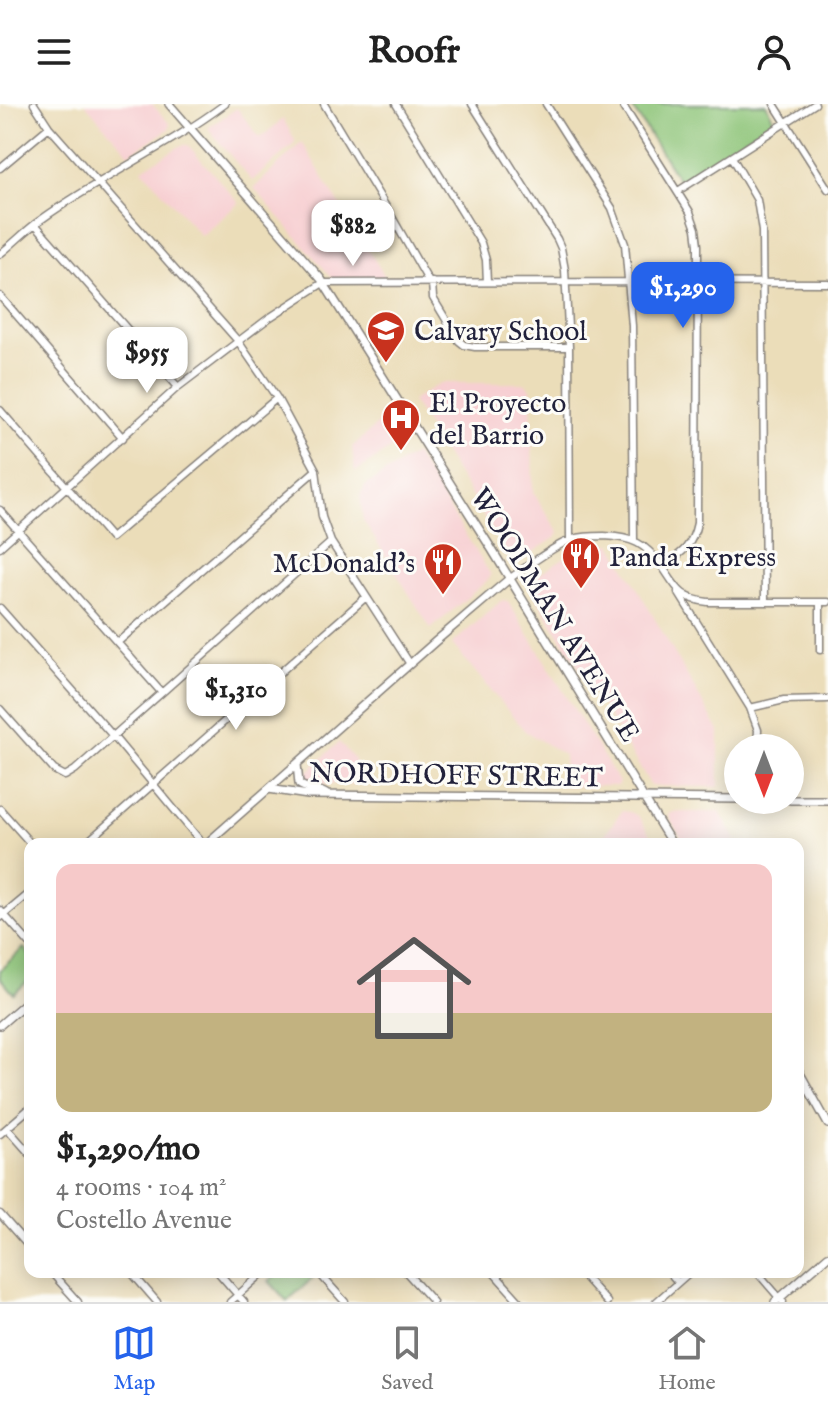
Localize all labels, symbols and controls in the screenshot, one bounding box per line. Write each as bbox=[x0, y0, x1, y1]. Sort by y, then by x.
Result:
text: Roofr bbox=[368, 29, 460, 75]
icon: menu bbox=[32, 30, 76, 74]
icon: person bbox=[752, 30, 796, 74]
pin: $882 bbox=[306, 200, 400, 268]
text: $882 bbox=[330, 209, 377, 242]
pin: $1,290 bbox=[618, 262, 748, 330]
text: $1,290 bbox=[649, 271, 717, 304]
school or university icon: Calvary School bbox=[365, 309, 407, 364]
place label: Calvary School bbox=[414, 315, 587, 350]
pin: $955 bbox=[100, 327, 194, 395]
text: $955 bbox=[125, 336, 169, 369]
place label: El Proyecto del Barrio bbox=[429, 387, 566, 454]
hospital icon: El Proyecto del Barrio bbox=[380, 397, 422, 452]
street label: WOODMAN AVENUE bbox=[461, 482, 646, 749]
restaurant icon: Panda Express bbox=[560, 535, 602, 590]
restaurant icon: McDonald's bbox=[422, 541, 464, 596]
place label: Panda Express bbox=[609, 541, 776, 576]
place label: McDonald's bbox=[273, 547, 415, 582]
pin: $1,310 bbox=[171, 664, 301, 732]
text: $1,310 bbox=[204, 673, 268, 706]
north arrow bbox=[724, 734, 804, 814]
map controls bbox=[724, 734, 804, 814]
street label: NORDHOFF STREET bbox=[309, 756, 604, 797]
icon: home bbox=[342, 916, 486, 1060]
text: $1,290/mo bbox=[56, 1128, 200, 1171]
text: 4 rooms · 104 m² bbox=[56, 1171, 226, 1204]
text: Costello Avenue bbox=[56, 1204, 232, 1237]
tab: Map bbox=[112, 1321, 156, 1397]
tab: Saved bbox=[381, 1321, 433, 1397]
tab: Home bbox=[658, 1321, 716, 1397]

